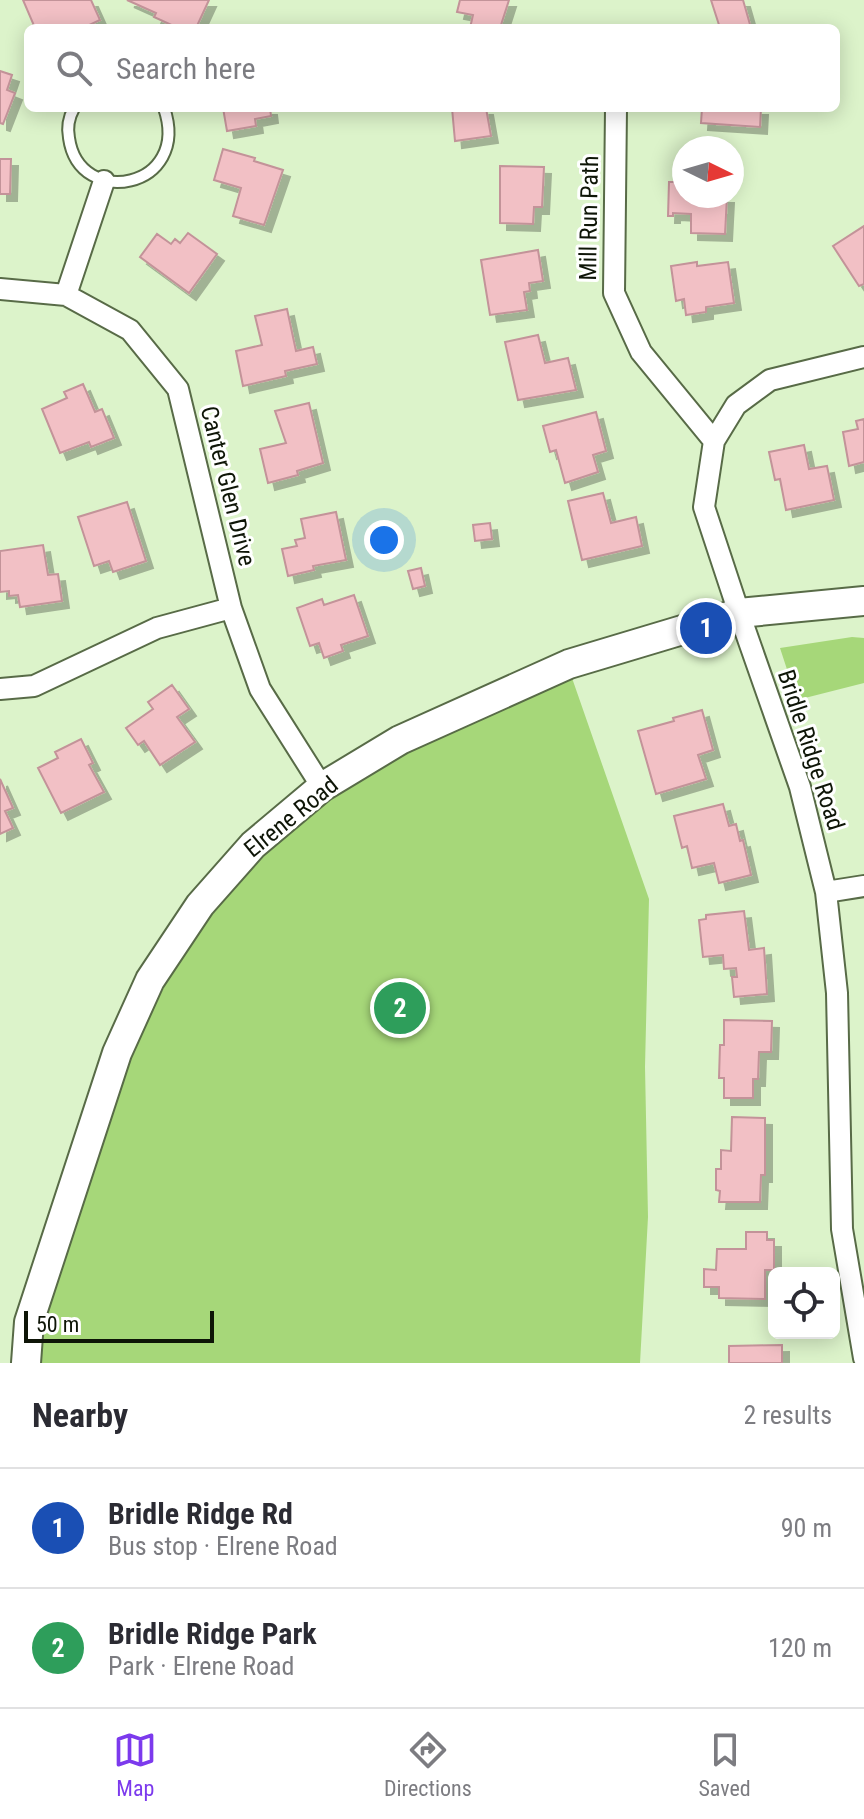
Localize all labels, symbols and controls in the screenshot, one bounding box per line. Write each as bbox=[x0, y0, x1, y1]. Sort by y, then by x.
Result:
search box bbox=[24, 24, 840, 112]
icon: search bbox=[52, 46, 96, 90]
text: Search here bbox=[116, 51, 256, 86]
north arrow bbox=[672, 136, 744, 208]
street label: Mill Run Path bbox=[574, 155, 604, 281]
street label: Canter Glen Drive bbox=[195, 403, 261, 569]
your location bbox=[364, 520, 404, 560]
pin: 1 bbox=[680, 598, 732, 658]
street label: Bridle Ridge Road bbox=[772, 666, 850, 834]
street label: Elrene Road bbox=[239, 771, 343, 863]
pin: 2 bbox=[374, 978, 426, 1038]
map controls bbox=[768, 1267, 840, 1339]
button: locate bbox=[768, 1267, 840, 1339]
scale bar bbox=[24, 1307, 214, 1343]
text: 50 m bbox=[36, 1312, 79, 1337]
text: Nearby bbox=[32, 1395, 128, 1435]
text: 2 results bbox=[743, 1400, 832, 1430]
text: Bridle Ridge Rd bbox=[108, 1496, 293, 1531]
text: 1 bbox=[51, 1513, 65, 1543]
text: 90 m bbox=[781, 1513, 832, 1543]
text: Bus stop · Elrene Road bbox=[108, 1531, 338, 1561]
text: Bridle Ridge Park bbox=[108, 1616, 317, 1651]
text: 2 bbox=[51, 1633, 65, 1663]
text: 120 m bbox=[768, 1633, 832, 1663]
text: Park · Elrene Road bbox=[108, 1651, 294, 1681]
tab: Map bbox=[113, 1728, 157, 1801]
tab: Directions bbox=[384, 1728, 472, 1801]
tab: Saved bbox=[698, 1728, 751, 1801]

